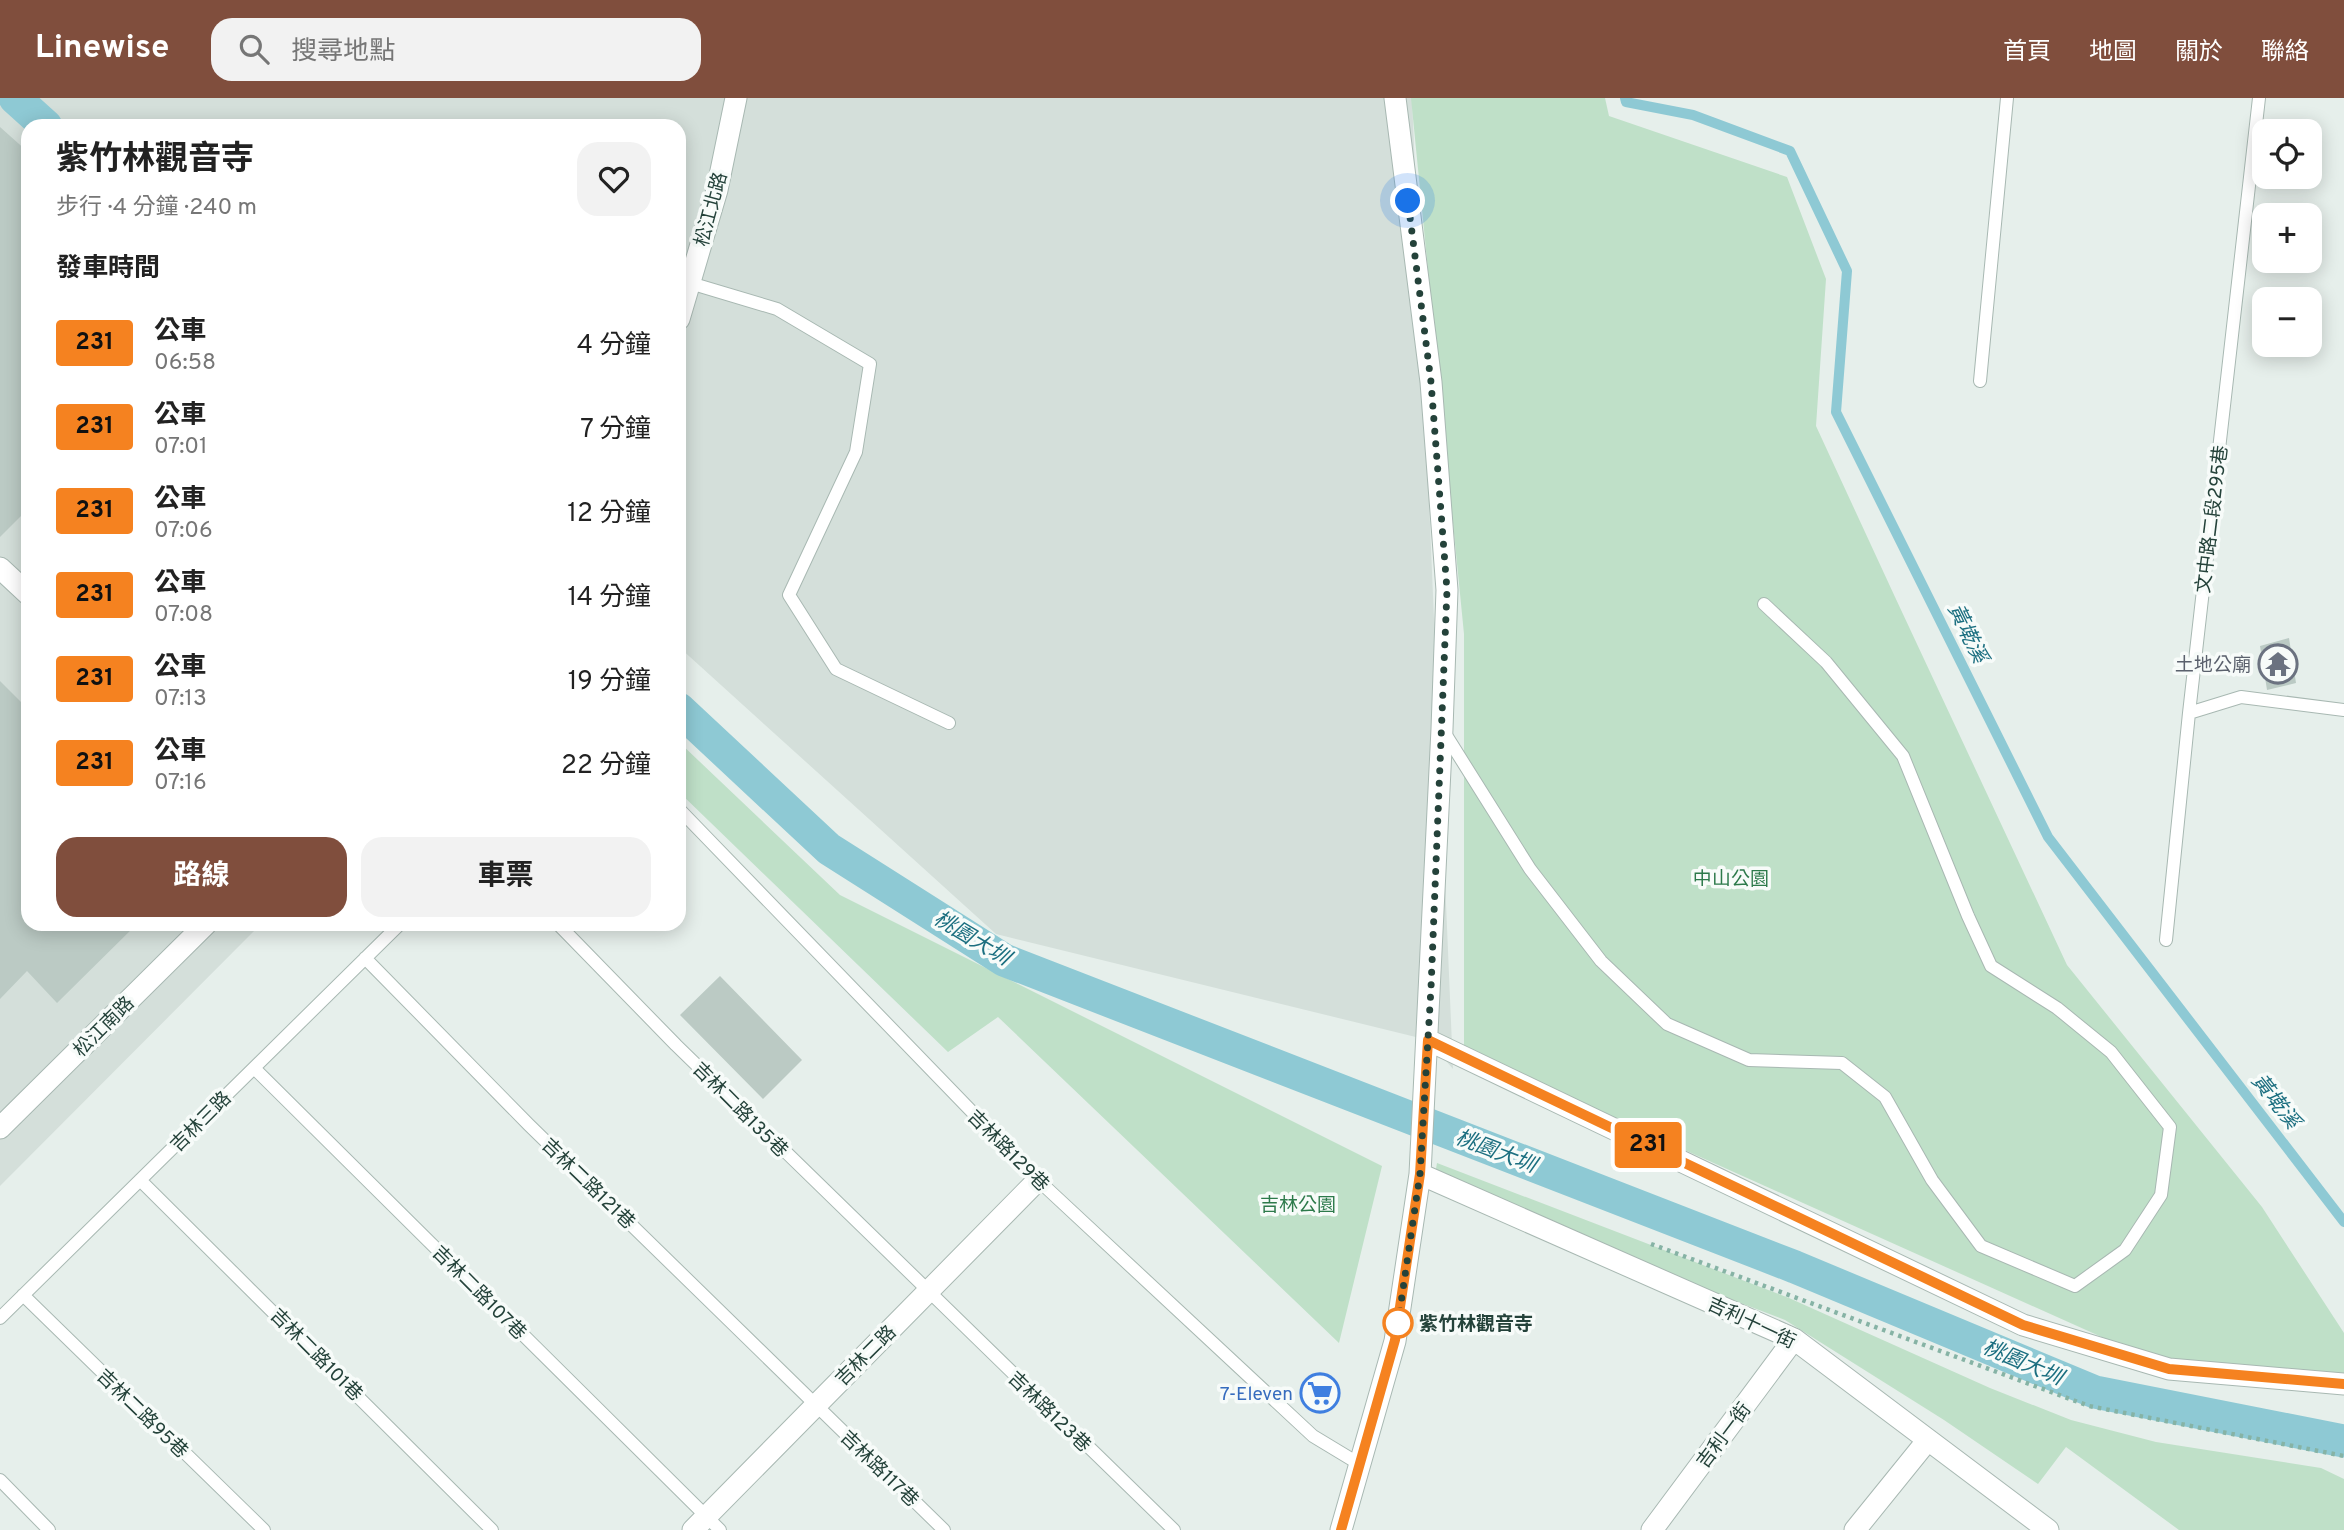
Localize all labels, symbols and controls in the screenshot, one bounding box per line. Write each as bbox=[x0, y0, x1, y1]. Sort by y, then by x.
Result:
search box bbox=[211, 18, 701, 81]
text: Linewise bbox=[35, 28, 169, 70]
icon: search bbox=[235, 30, 273, 68]
text: 搜尋地點 bbox=[291, 36, 395, 69]
text: 首頁 bbox=[2003, 38, 2051, 68]
text: 地圖 bbox=[2089, 38, 2137, 68]
text: 關於 bbox=[2175, 38, 2223, 68]
text: 聯絡 bbox=[2261, 38, 2309, 68]
map controls bbox=[2252, 119, 2322, 357]
button: locate bbox=[2252, 119, 2322, 189]
text: 紫竹林觀音寺 bbox=[56, 140, 254, 182]
button: heart bbox=[577, 142, 651, 216]
street label: 松江北路 bbox=[691, 170, 733, 249]
your location bbox=[1390, 183, 1425, 218]
text: 步行 · 4 分鐘 · 240 m bbox=[56, 194, 257, 223]
button: + bbox=[2252, 203, 2322, 273]
text: 發車時間 bbox=[56, 253, 160, 286]
button: − bbox=[2252, 287, 2322, 357]
text: 公車 bbox=[154, 316, 206, 349]
text: 231 bbox=[75, 328, 114, 358]
text: 4 分鐘 bbox=[577, 330, 651, 363]
text: 06:58 bbox=[154, 349, 216, 378]
text: 公車 bbox=[154, 400, 206, 433]
text: 231 bbox=[75, 412, 114, 442]
text: 7 分鐘 bbox=[580, 414, 651, 447]
text: 07:01 bbox=[154, 433, 208, 462]
street label: 文中路二段295巷 bbox=[2192, 444, 2234, 595]
text: 公車 bbox=[154, 484, 206, 517]
text: 231 bbox=[75, 496, 114, 526]
text: 12 分鐘 bbox=[567, 498, 651, 531]
text: 07:06 bbox=[154, 517, 213, 546]
text: 公車 bbox=[154, 568, 206, 601]
text: 231 bbox=[75, 580, 114, 610]
text: 14 分鐘 bbox=[568, 582, 651, 615]
water label: 黃墘溪 bbox=[1941, 599, 1994, 671]
text: 07:08 bbox=[154, 601, 213, 630]
temple icon: 土地公廟 bbox=[2257, 643, 2299, 685]
text: 公車 bbox=[154, 652, 206, 685]
place label: 土地公廟 bbox=[2175, 654, 2251, 678]
text: 231 bbox=[75, 664, 114, 694]
text: 19 分鐘 bbox=[568, 666, 651, 699]
text: 07:13 bbox=[154, 685, 207, 714]
text: 公車 bbox=[154, 736, 206, 769]
text: 231 bbox=[75, 748, 114, 778]
text: 22 分鐘 bbox=[561, 750, 651, 783]
text: 07:16 bbox=[154, 769, 207, 798]
button: 路線 bbox=[56, 837, 347, 917]
button: 車票 bbox=[361, 837, 651, 917]
park label: 中山公園 bbox=[1693, 868, 1769, 892]
water label: 桃園大圳 bbox=[928, 906, 1017, 974]
street label: 松江南路 bbox=[69, 992, 140, 1063]
street label: 吉林二路135巷 bbox=[687, 1058, 792, 1163]
water label: 黃墘溪 bbox=[2245, 1069, 2307, 1137]
street label: 吉林三路 bbox=[166, 1087, 237, 1158]
street label: 吉林路129巷 bbox=[962, 1105, 1054, 1197]
line badge: 231 bbox=[1608, 1122, 1688, 1168]
water label: 桃園大圳 bbox=[1451, 1125, 1542, 1181]
text: 231 bbox=[1629, 1130, 1667, 1160]
street label: 吉林二路121巷 bbox=[536, 1134, 639, 1235]
park label: 吉林公園 bbox=[1260, 1194, 1336, 1218]
street label: 吉林二路107巷 bbox=[426, 1241, 531, 1346]
street label: 吉利十一街 bbox=[1703, 1293, 1799, 1355]
street label: 吉林二路101巷 bbox=[264, 1304, 367, 1407]
marker: 紫竹林觀音寺 bbox=[1383, 1308, 1413, 1338]
place label: 紫竹林觀音寺 bbox=[1419, 1313, 1533, 1337]
street label: 吉林二路 bbox=[831, 1321, 902, 1392]
water label: 桃園大圳 bbox=[1978, 1335, 2069, 1393]
street label: 吉林二路95巷 bbox=[91, 1365, 192, 1464]
street label: 吉林路123巷 bbox=[1002, 1367, 1095, 1458]
supermarket icon: 7-Eleven bbox=[1299, 1372, 1341, 1414]
place label: 7-Eleven bbox=[1220, 1383, 1293, 1407]
street label: 吉利一街 bbox=[1692, 1399, 1757, 1474]
street label: 吉林路117巷 bbox=[834, 1426, 923, 1513]

